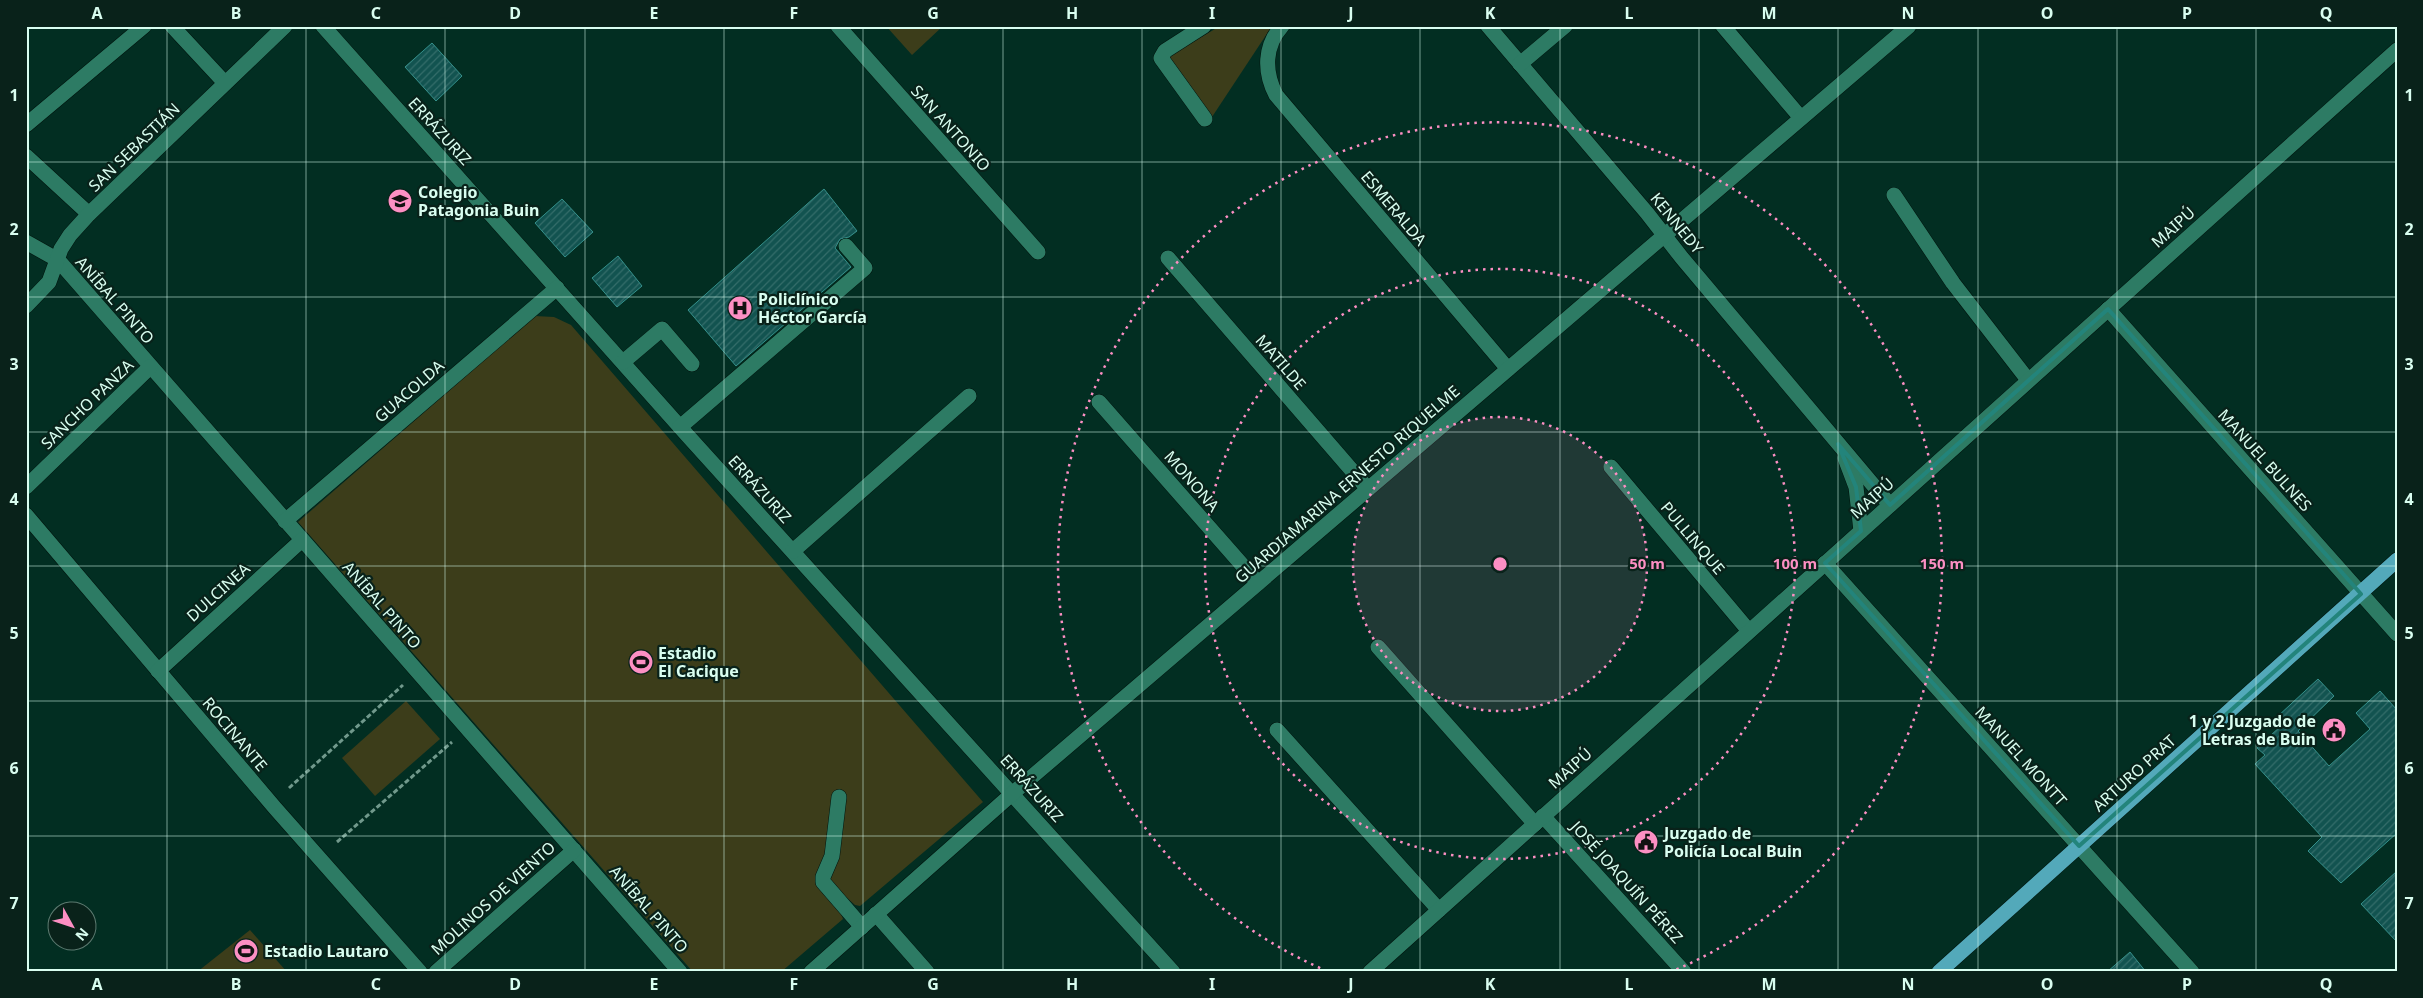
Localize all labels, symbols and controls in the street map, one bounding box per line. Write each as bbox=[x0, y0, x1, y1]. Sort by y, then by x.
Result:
text: A bbox=[91, 2, 103, 24]
text: B bbox=[231, 2, 241, 24]
text: C bbox=[371, 2, 381, 24]
text: D bbox=[509, 2, 521, 24]
text: E bbox=[650, 2, 659, 24]
text: F bbox=[790, 2, 798, 24]
text: G bbox=[927, 2, 939, 24]
text: H bbox=[1066, 2, 1078, 24]
text: I bbox=[1209, 2, 1215, 24]
text: J bbox=[1346, 2, 1354, 24]
text: K bbox=[1485, 2, 1496, 24]
text: L bbox=[1625, 2, 1634, 24]
text: M bbox=[1761, 2, 1777, 24]
text: N bbox=[1901, 2, 1915, 24]
text: O bbox=[2041, 2, 2053, 24]
text: P bbox=[2182, 2, 2192, 24]
text: Q bbox=[2320, 2, 2332, 24]
street label: SAN ANTONIO bbox=[906, 80, 996, 176]
text: 1 bbox=[9, 84, 19, 106]
text: 1 bbox=[2404, 84, 2414, 106]
street label: ERRÁZURIZ bbox=[404, 92, 476, 170]
street label: SAN SEBASTIÁN bbox=[84, 98, 184, 196]
street label: ESMERALDA bbox=[1356, 166, 1432, 251]
place label: Colegio Patagonia Buin bbox=[418, 181, 539, 221]
school or university icon: Colegio Patagonia Buin bbox=[387, 188, 413, 214]
street label: KENNEDY bbox=[1646, 188, 1709, 259]
street label: MAIPÚ bbox=[2146, 202, 2200, 252]
text: 2 bbox=[9, 218, 19, 240]
text: 2 bbox=[2404, 218, 2414, 240]
street label: ANÍBAL PINTO bbox=[71, 252, 159, 348]
place label: Policlínico Héctor García bbox=[758, 288, 867, 328]
hospital icon: Policlínico Héctor García bbox=[727, 295, 753, 321]
street label: MATILDE bbox=[1251, 330, 1311, 394]
text: 3 bbox=[9, 353, 19, 375]
text: 3 bbox=[2404, 353, 2414, 375]
street label: SANCHO PANZA bbox=[36, 354, 139, 454]
street label: GUACOLDA bbox=[370, 354, 449, 427]
street label: GUARDIAMARINA ERNESTO RIQUELME bbox=[1230, 380, 1464, 588]
street label: MANUEL BULNES bbox=[2213, 404, 2317, 516]
street label: MONONA bbox=[1159, 446, 1225, 517]
street label: ERRÁZURIZ bbox=[724, 450, 796, 528]
street label: MAIPÚ bbox=[1845, 473, 1899, 523]
text: 4 bbox=[9, 488, 19, 510]
text: 4 bbox=[2404, 488, 2414, 510]
street label: PULLINQUE bbox=[1656, 497, 1730, 579]
text: 50 m bbox=[1629, 553, 1665, 573]
text: 100 m bbox=[1773, 553, 1817, 573]
text: 150 m bbox=[1920, 553, 1964, 573]
centre of rings bbox=[1491, 555, 1509, 573]
street label: DULCINEA bbox=[182, 557, 255, 626]
street label: ANÍBAL PINTO bbox=[338, 557, 426, 653]
text: 5 bbox=[9, 622, 19, 644]
text: 5 bbox=[2404, 622, 2414, 644]
place label: Estadio El Cacique bbox=[658, 642, 739, 682]
sports icon: Estadio El Cacique bbox=[628, 649, 654, 675]
street label: ROCINANTE bbox=[198, 692, 272, 776]
street label: MANUEL MONTT bbox=[1970, 701, 2072, 811]
place label: 1 y 2 Juzgado de Letras de Buin bbox=[2189, 710, 2316, 750]
public building icon: 1 y 2 Juzgado de Letras de Buin bbox=[2321, 717, 2347, 743]
street label: ARTURO PRAT bbox=[2088, 730, 2180, 816]
street label: MAIPÚ bbox=[1543, 743, 1597, 793]
street label: ERRÁZURIZ bbox=[996, 749, 1068, 827]
text: 6 bbox=[9, 757, 19, 779]
text: 6 bbox=[2404, 757, 2414, 779]
street label: JOSÉ JOAQUÍN PÉREZ bbox=[1565, 815, 1688, 948]
place label: Juzgado de Policía Local Buin bbox=[1662, 822, 1802, 862]
public building icon: Juzgado de Policía Local Buin bbox=[1633, 829, 1659, 855]
street label: MOLINOS DE VIENTO bbox=[426, 836, 560, 960]
street label: ANÍBAL PINTO bbox=[605, 861, 693, 957]
text: 7 bbox=[9, 892, 19, 914]
text: 7 bbox=[2404, 892, 2414, 914]
north arrow bbox=[48, 900, 98, 950]
text: N bbox=[71, 924, 93, 945]
sports icon: Estadio Lautaro bbox=[233, 938, 259, 964]
place label: Estadio Lautaro bbox=[264, 940, 389, 962]
text: A bbox=[91, 973, 103, 995]
text: B bbox=[231, 973, 241, 995]
text: C bbox=[371, 973, 381, 995]
text: D bbox=[509, 973, 521, 995]
text: E bbox=[650, 973, 659, 995]
text: F bbox=[790, 973, 798, 995]
text: G bbox=[927, 973, 939, 995]
text: H bbox=[1066, 973, 1078, 995]
text: I bbox=[1209, 973, 1215, 995]
text: J bbox=[1346, 973, 1354, 995]
text: K bbox=[1485, 973, 1496, 995]
text: L bbox=[1625, 973, 1634, 995]
text: M bbox=[1761, 973, 1777, 995]
text: N bbox=[1901, 973, 1915, 995]
text: O bbox=[2041, 973, 2053, 995]
text: P bbox=[2182, 973, 2192, 995]
text: Q bbox=[2320, 973, 2332, 995]

